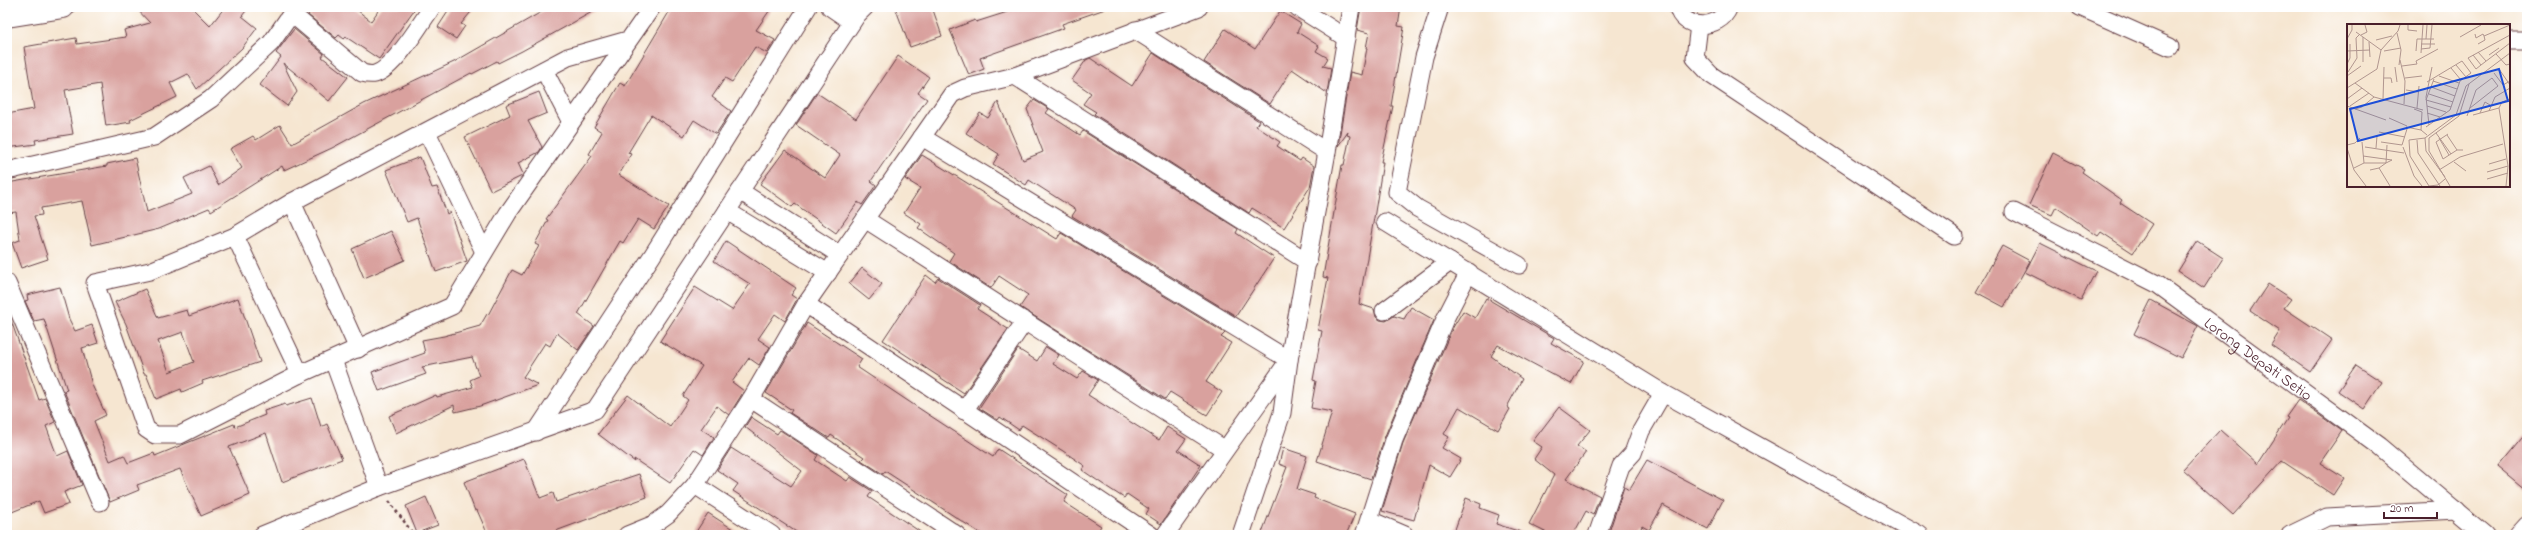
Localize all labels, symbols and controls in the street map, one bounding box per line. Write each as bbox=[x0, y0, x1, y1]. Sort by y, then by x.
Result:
inset map bbox=[2347, 24, 2510, 187]
street label: Lorong Depati Setio bbox=[2198, 312, 2317, 408]
scale bar bbox=[2384, 494, 2437, 520]
text: 20 m bbox=[2390, 500, 2413, 518]

